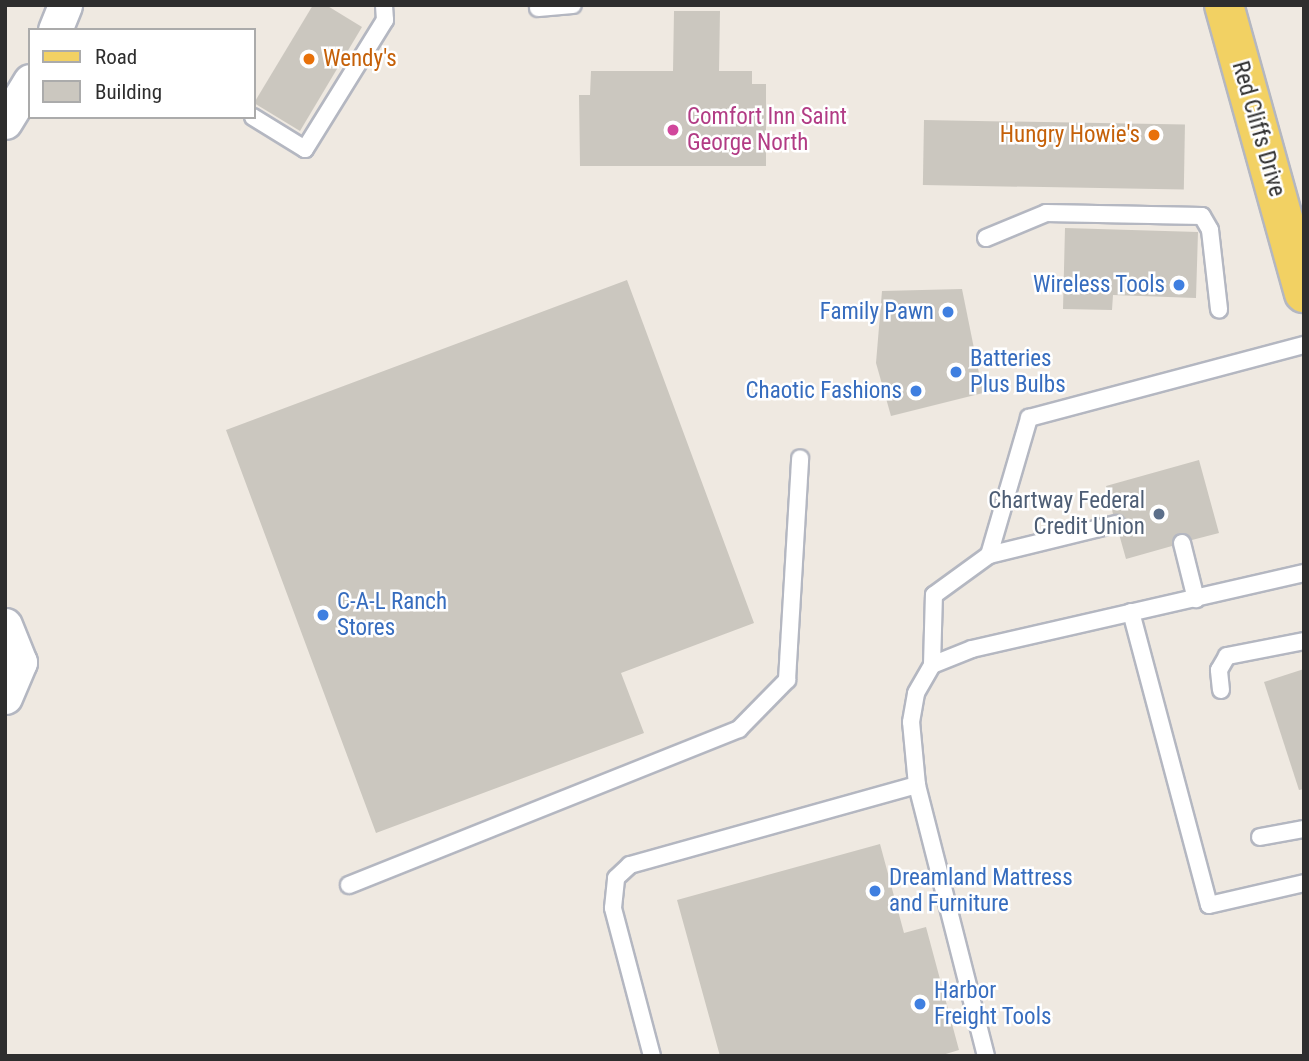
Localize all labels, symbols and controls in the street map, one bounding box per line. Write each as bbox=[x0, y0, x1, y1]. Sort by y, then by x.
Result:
legend bbox=[28, 28, 256, 119]
text: Road bbox=[95, 45, 137, 69]
place label: Wendy's bbox=[323, 45, 397, 73]
marker: Wendy's bbox=[301, 51, 317, 67]
street label: Red Cliffs Drive bbox=[1226, 58, 1290, 200]
text: Building bbox=[95, 80, 162, 104]
place label: Comfort Inn Saint George North bbox=[687, 103, 847, 157]
place label: Hungry Howie's bbox=[1000, 121, 1140, 149]
marker: Comfort Inn Saint George North bbox=[665, 122, 681, 138]
marker: Hungry Howie's bbox=[1146, 127, 1162, 143]
place label: Wireless Tools bbox=[1033, 271, 1165, 299]
marker: Wireless Tools bbox=[1171, 277, 1187, 293]
place label: Family Pawn bbox=[820, 298, 934, 326]
marker: Family Pawn bbox=[940, 304, 956, 320]
place label: Batteries Plus Bulbs bbox=[970, 345, 1066, 399]
marker: Batteries Plus Bulbs bbox=[948, 364, 964, 380]
place label: Chaotic Fashions bbox=[746, 377, 902, 405]
marker: Chaotic Fashions bbox=[908, 383, 924, 399]
place label: Chartway Federal Credit Union bbox=[988, 487, 1145, 541]
marker: Chartway Federal Credit Union bbox=[1151, 506, 1167, 522]
place label: C-A-L Ranch Stores bbox=[337, 588, 447, 642]
marker: C-A-L Ranch Stores bbox=[315, 607, 331, 623]
place label: Dreamland Mattress and Furniture bbox=[889, 864, 1073, 918]
marker: Dreamland Mattress and Furniture bbox=[867, 883, 883, 899]
place label: Harbor Freight Tools bbox=[934, 977, 1052, 1031]
marker: Harbor Freight Tools bbox=[912, 996, 928, 1012]

